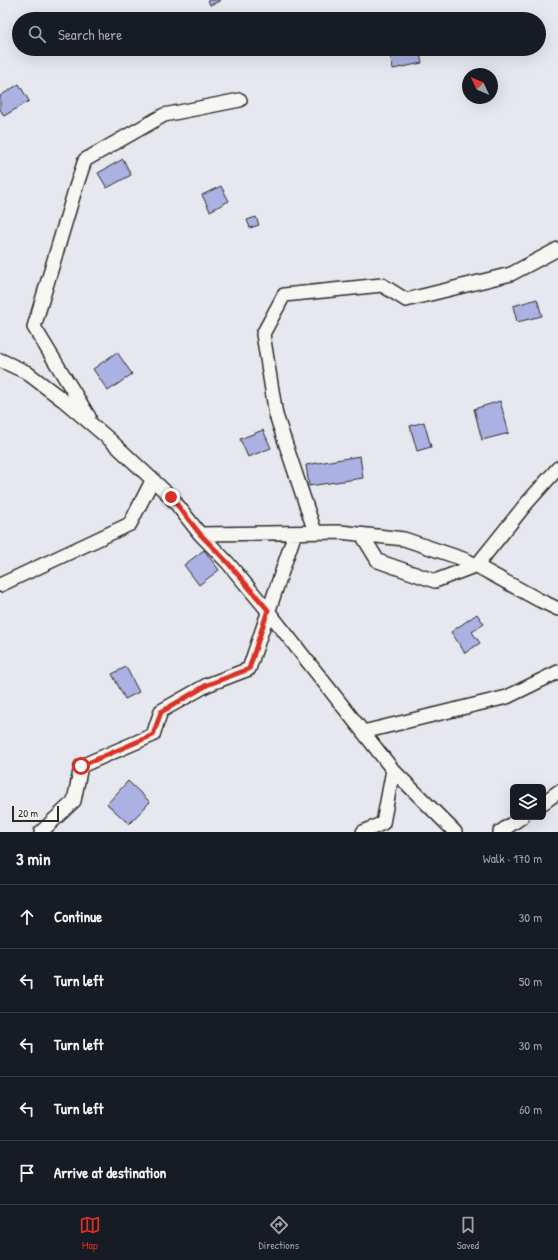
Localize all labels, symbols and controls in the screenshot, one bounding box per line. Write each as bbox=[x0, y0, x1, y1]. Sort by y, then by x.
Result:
search box bbox=[12, 12, 546, 56]
icon: search bbox=[26, 23, 48, 45]
text: Search here bbox=[58, 24, 122, 45]
north arrow bbox=[462, 68, 498, 104]
route end bbox=[162, 488, 180, 506]
route start bbox=[72, 757, 90, 775]
map controls bbox=[510, 784, 546, 820]
button: layers bbox=[510, 784, 546, 820]
scale bar bbox=[12, 804, 59, 823]
text: 20 m bbox=[18, 806, 38, 820]
text: 3 min bbox=[16, 847, 51, 870]
text: Walk · 170 m bbox=[483, 849, 542, 867]
icon: ahead bbox=[16, 906, 38, 928]
text: Continue bbox=[54, 906, 102, 927]
text: 30 m bbox=[519, 908, 542, 926]
icon: left bbox=[16, 970, 38, 992]
text: Turn left bbox=[54, 970, 104, 991]
text: 50 m bbox=[519, 972, 542, 990]
icon: left bbox=[16, 1034, 38, 1056]
text: Turn left bbox=[54, 1034, 104, 1055]
text: 30 m bbox=[519, 1036, 542, 1054]
icon: left bbox=[16, 1098, 38, 1120]
text: Turn left bbox=[54, 1098, 104, 1119]
text: 60 m bbox=[519, 1100, 542, 1118]
icon: arrive bbox=[16, 1162, 38, 1184]
text: Arrive at destination bbox=[54, 1162, 166, 1183]
tab: Map bbox=[79, 1214, 101, 1252]
tab: Directions bbox=[259, 1214, 299, 1252]
tab: Saved bbox=[457, 1214, 479, 1252]

